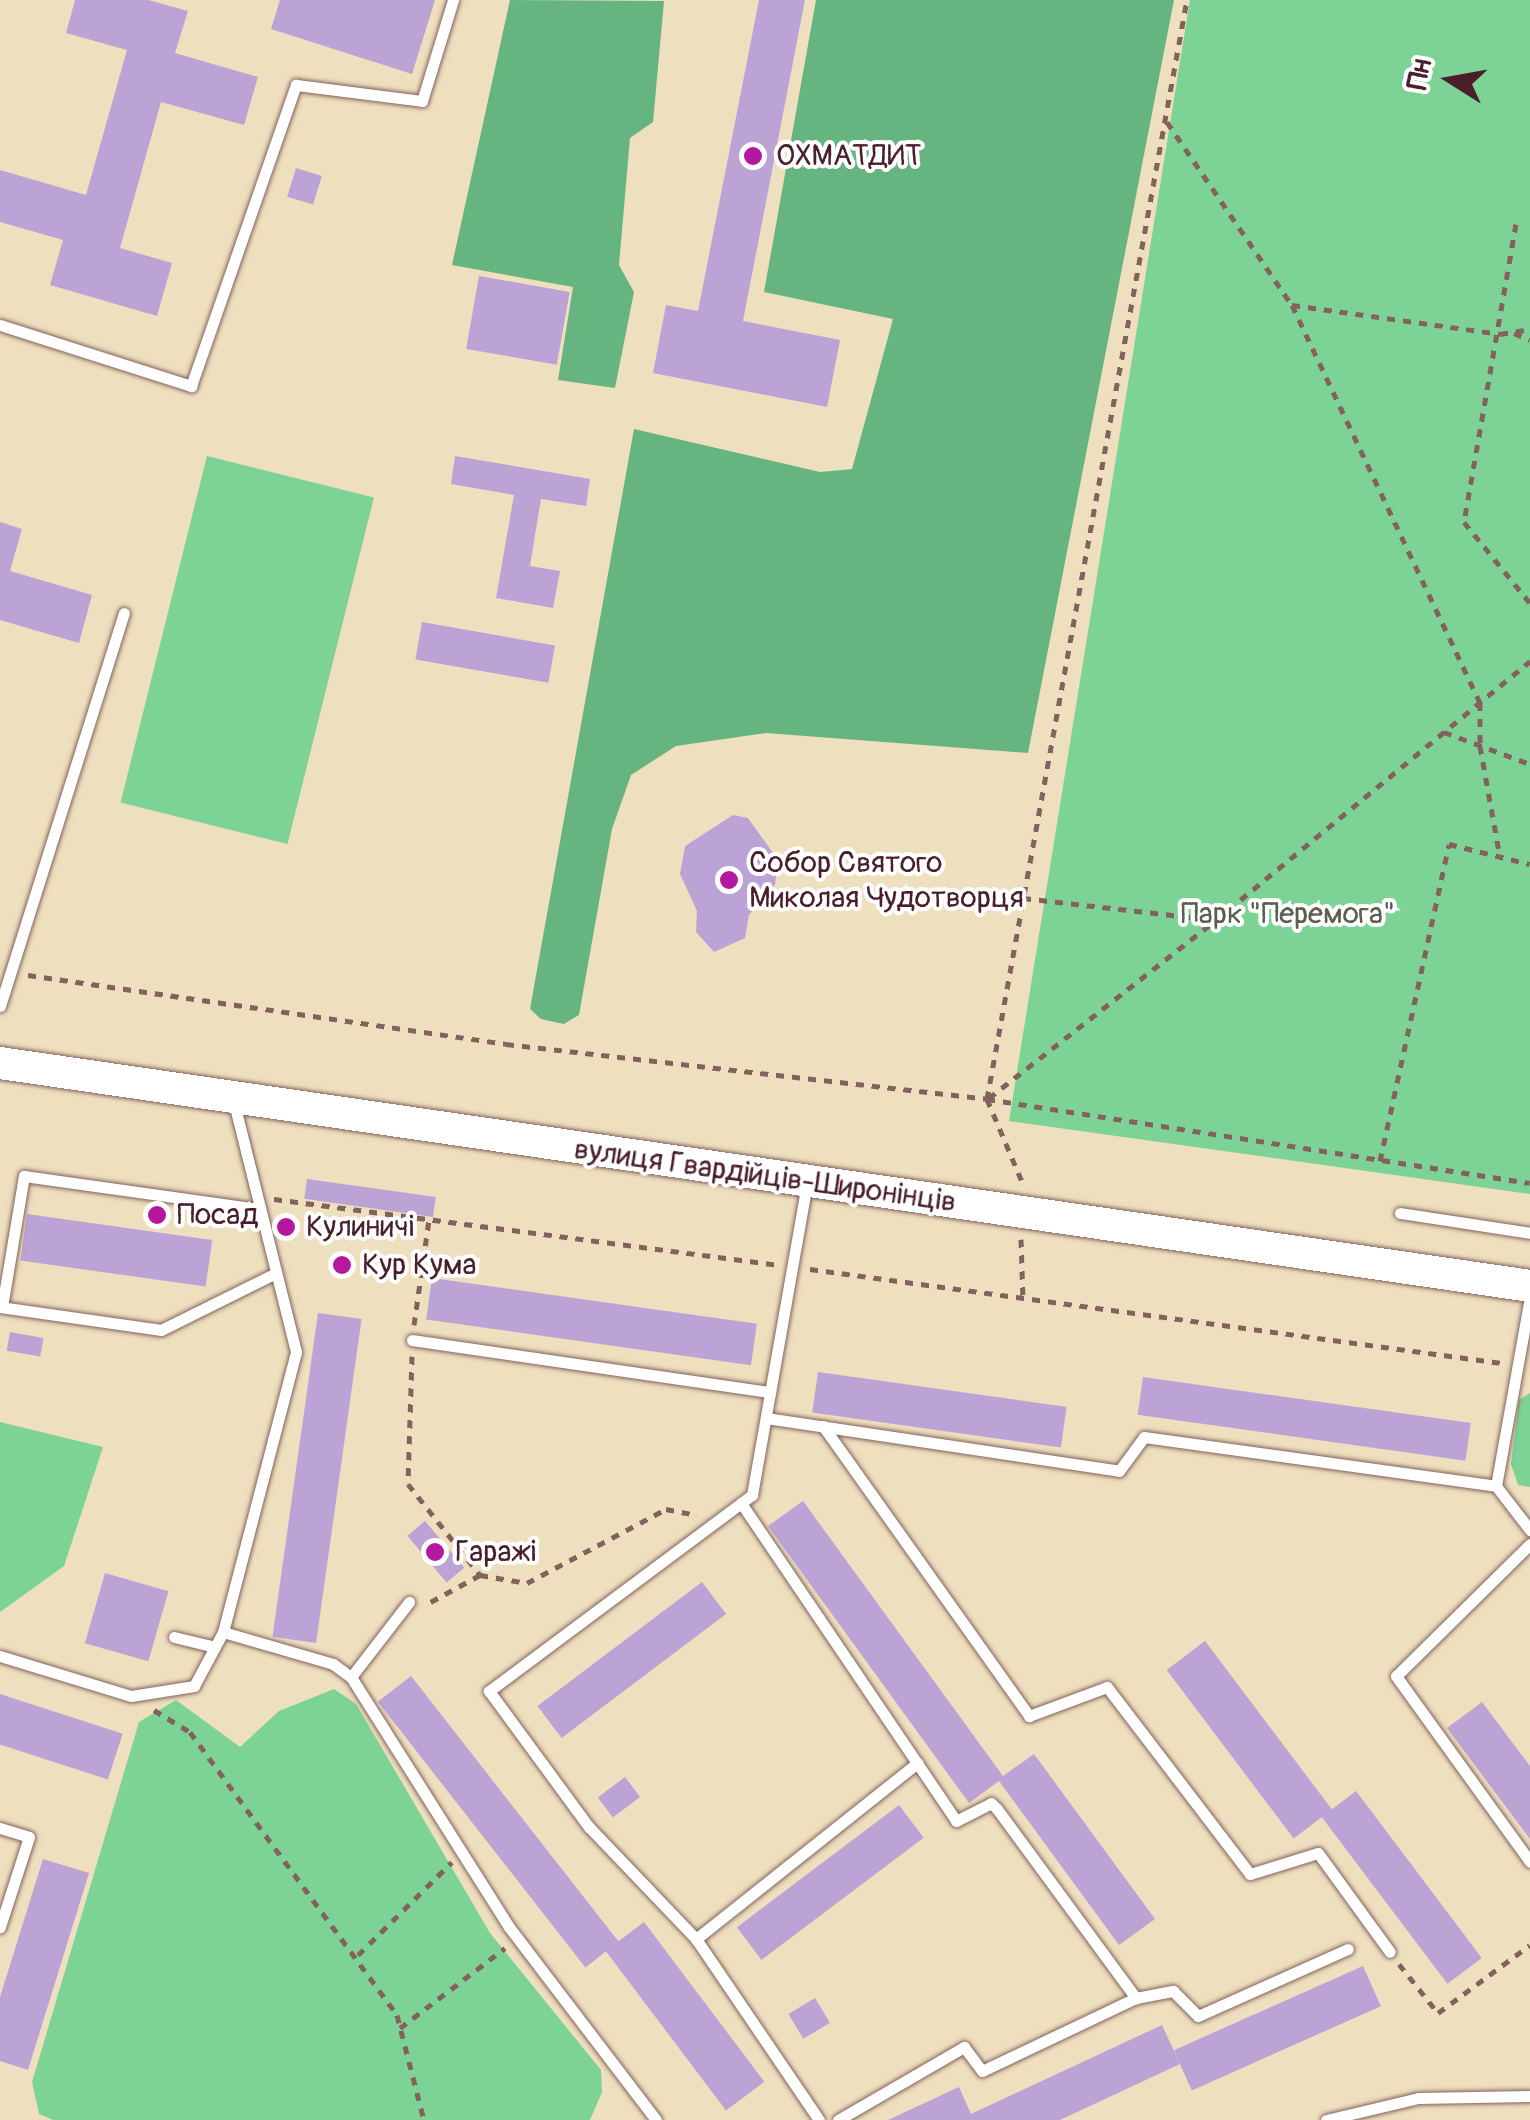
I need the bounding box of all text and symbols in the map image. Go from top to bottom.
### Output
north arrow [1400,30,1500,130]
text: Пн [1400,56,1440,93]
place label: ОХМАТДИТ [776,138,922,174]
marker: ОХМАТДИТ [740,143,766,169]
place label: Собор Святого Миколая Чудотворця [749,845,1024,916]
marker: Собор Святого Миколая Чудотворця [718,869,740,891]
park label: Парк "Перемога" [1181,896,1395,932]
street label: вулиця Гвардійців-Широнінців [572,1131,958,1221]
place label: Посад [177,1197,258,1233]
marker: Посад [146,1204,168,1226]
place label: Кулиничі [306,1209,414,1245]
marker: Кулиничі [275,1216,297,1238]
place label: Кур Кума [362,1247,477,1283]
marker: Кур Кума [331,1254,353,1276]
place label: Гаражі [455,1534,536,1570]
marker: Гаражі [424,1541,446,1563]

